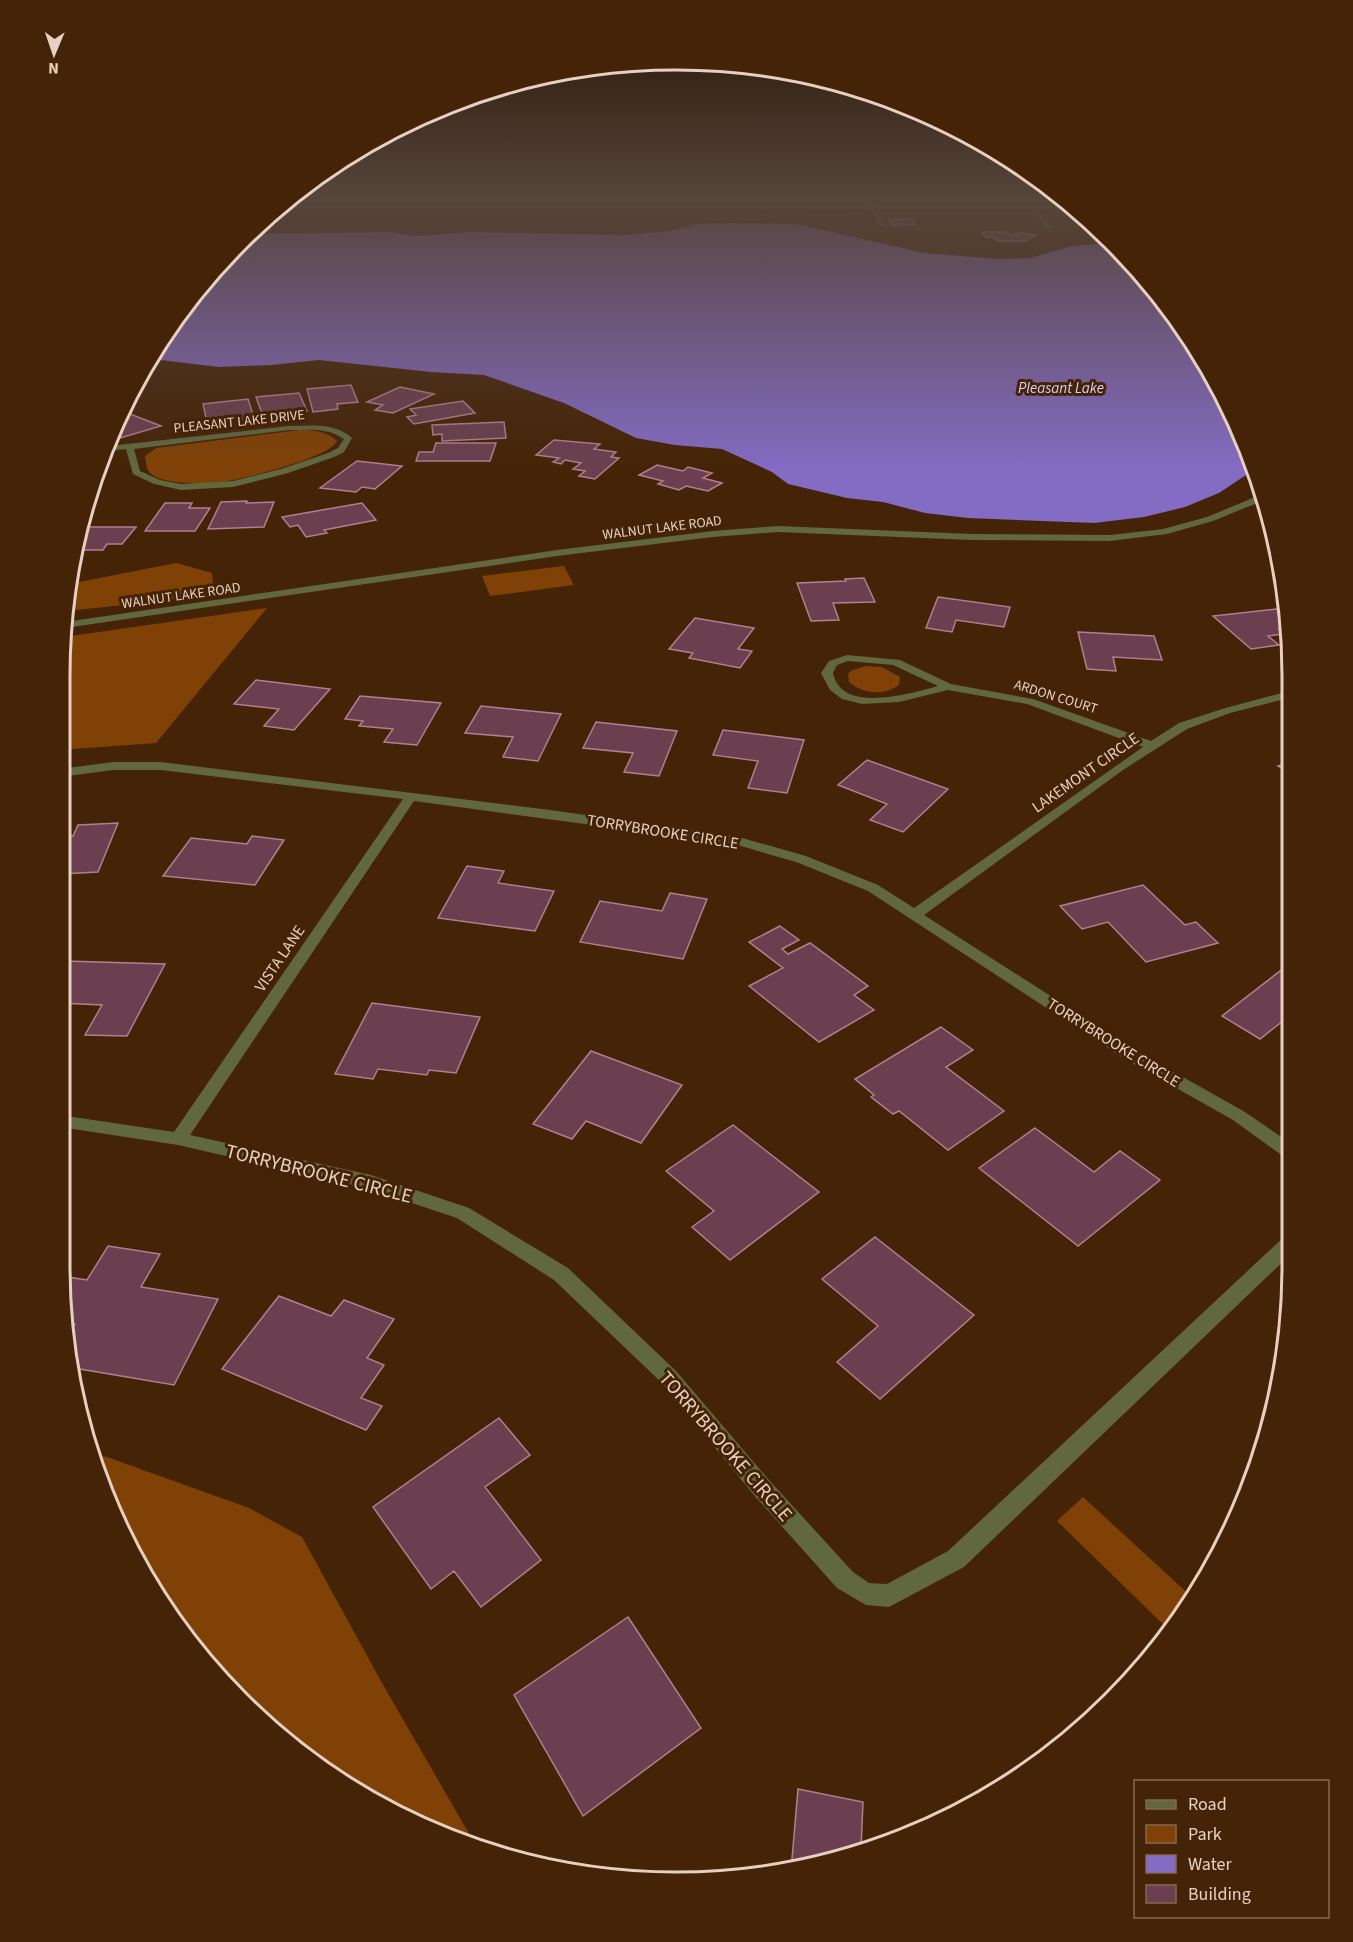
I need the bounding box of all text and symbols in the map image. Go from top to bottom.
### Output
north arrow [24,24,84,84]
text: N [48,57,59,79]
water label: Pleasant Lake [1018,378,1104,399]
street label: PLEASANT LAKE DRIVE [173,405,306,439]
street label: WALNUT LAKE ROAD [601,511,723,545]
street label: WALNUT LAKE ROAD [120,578,242,614]
street label: ARDON COURT [1011,675,1100,719]
street label: LAKEMONT CIRCLE [1027,728,1144,818]
street label: TORRYBROOKE CIRCLE [586,809,740,855]
street label: VISTA LANE [250,921,310,996]
street label: TORRYBROOKE CIRCLE [1043,993,1184,1093]
street label: TORRYBROOKE CIRCLE [223,1137,415,1211]
street label: TORRYBROOKE CIRCLE [652,1365,799,1528]
legend [1134,1780,1329,1918]
text: Road [1188,1792,1227,1817]
text: Park [1188,1822,1222,1847]
text: Water [1188,1852,1232,1877]
text: Building [1188,1882,1251,1907]

